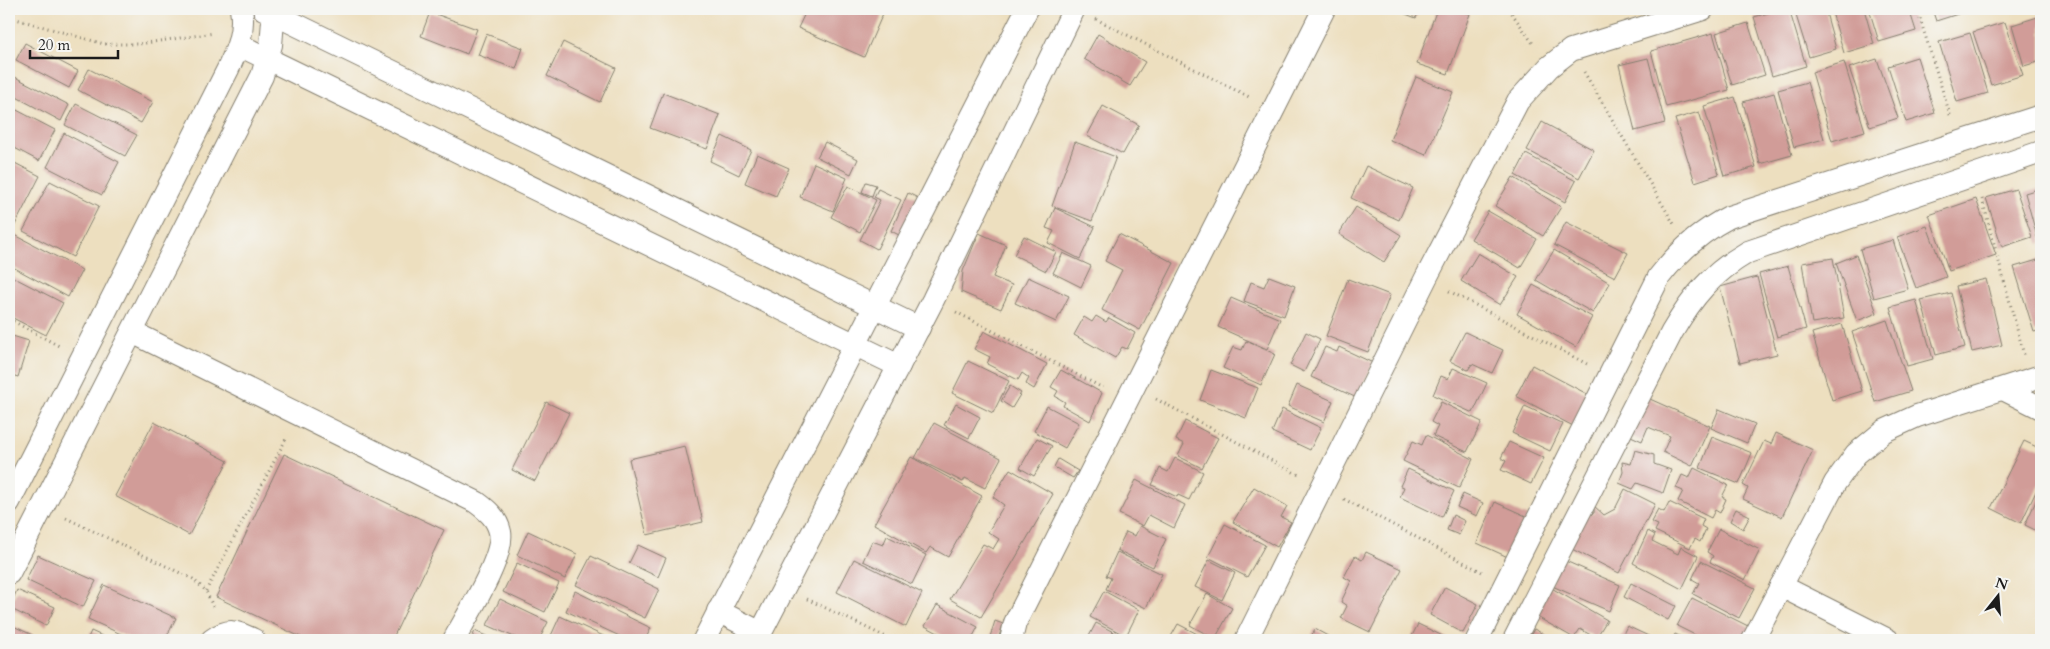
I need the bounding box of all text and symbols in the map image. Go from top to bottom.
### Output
scale bar [30,28,118,60]
text: 20 m [38,35,70,55]
north arrow [1972,572,2022,622]
text: N [1993,573,2010,595]

